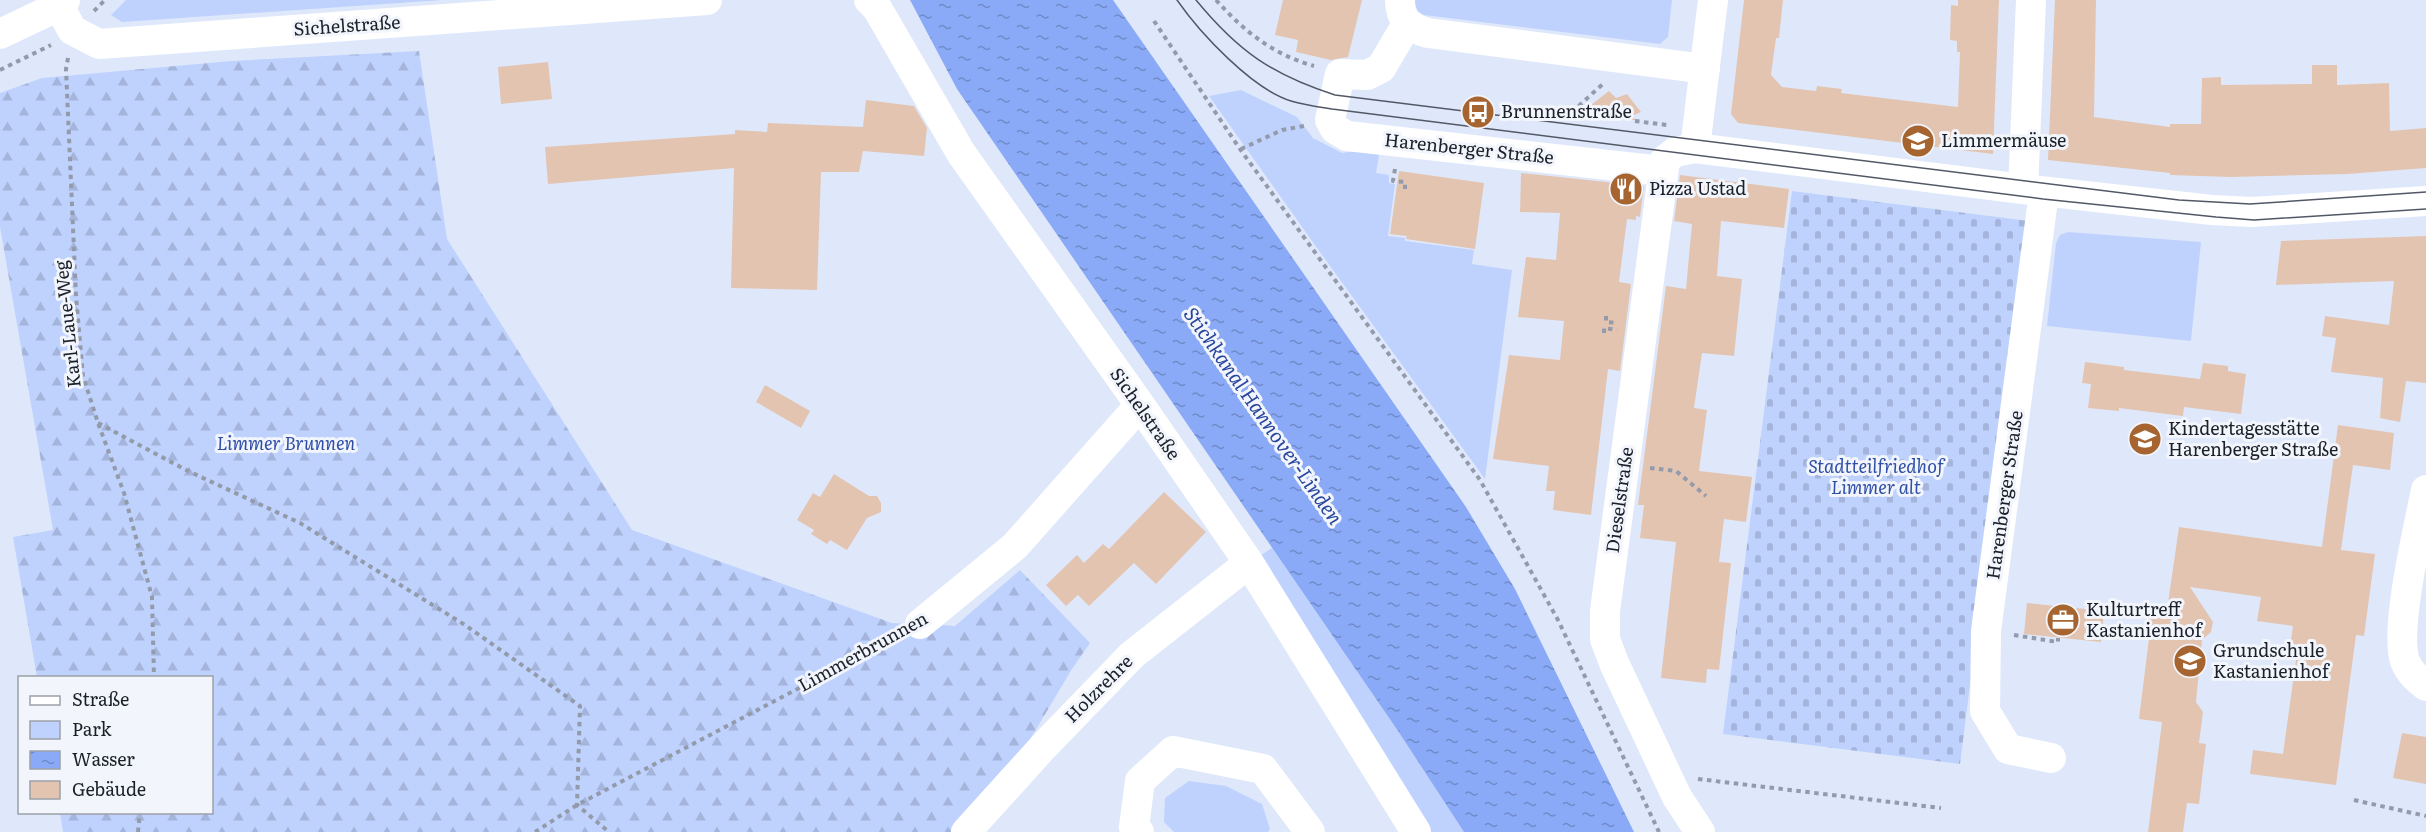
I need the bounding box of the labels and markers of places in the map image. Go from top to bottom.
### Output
bus stop icon: Brunnenstraße [1460,94,1496,130]
place label: Brunnenstraße [1501,97,1632,124]
school or university icon: Limmermäuse [1900,123,1936,159]
place label: Limmermäuse [1941,126,2066,153]
restaurant icon: Pizza Ustad [1608,171,1644,207]
place label: Pizza Ustad [1649,174,1746,201]
place label: Kindertagesstätte Harenberger Straße [2168,414,2338,462]
school or university icon: Kindertagesstätte Harenberger Straße [2127,421,2163,457]
place label: Kulturtreff Kastanienhof [2086,595,2204,643]
office icon: Kulturtreff Kastanienhof [2045,602,2081,638]
place label: Grundschule Kastanienhof [2213,636,2331,684]
school or university icon: Grundschule Kastanienhof [2172,643,2208,679]

